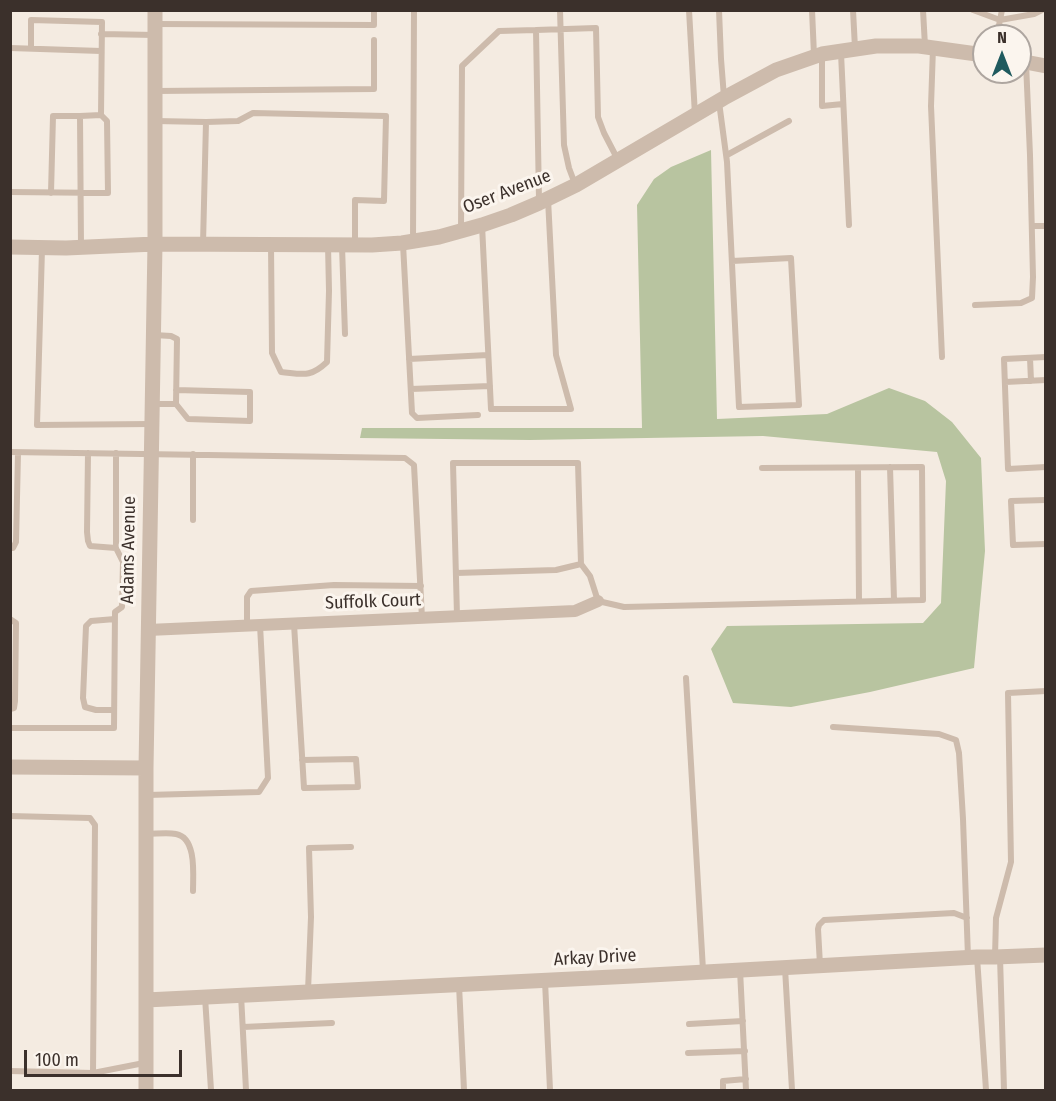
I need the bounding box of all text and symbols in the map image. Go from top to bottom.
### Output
north arrow [972,24,1032,84]
text: N [997,28,1007,47]
street label: Oser Avenue [460,165,554,219]
street label: Adams Avenue [117,496,141,604]
street label: Suffolk Court [325,590,421,614]
street label: Arkay Drive [553,945,637,971]
scale bar [27,1038,184,1076]
text: 100 m [35,1049,79,1071]

